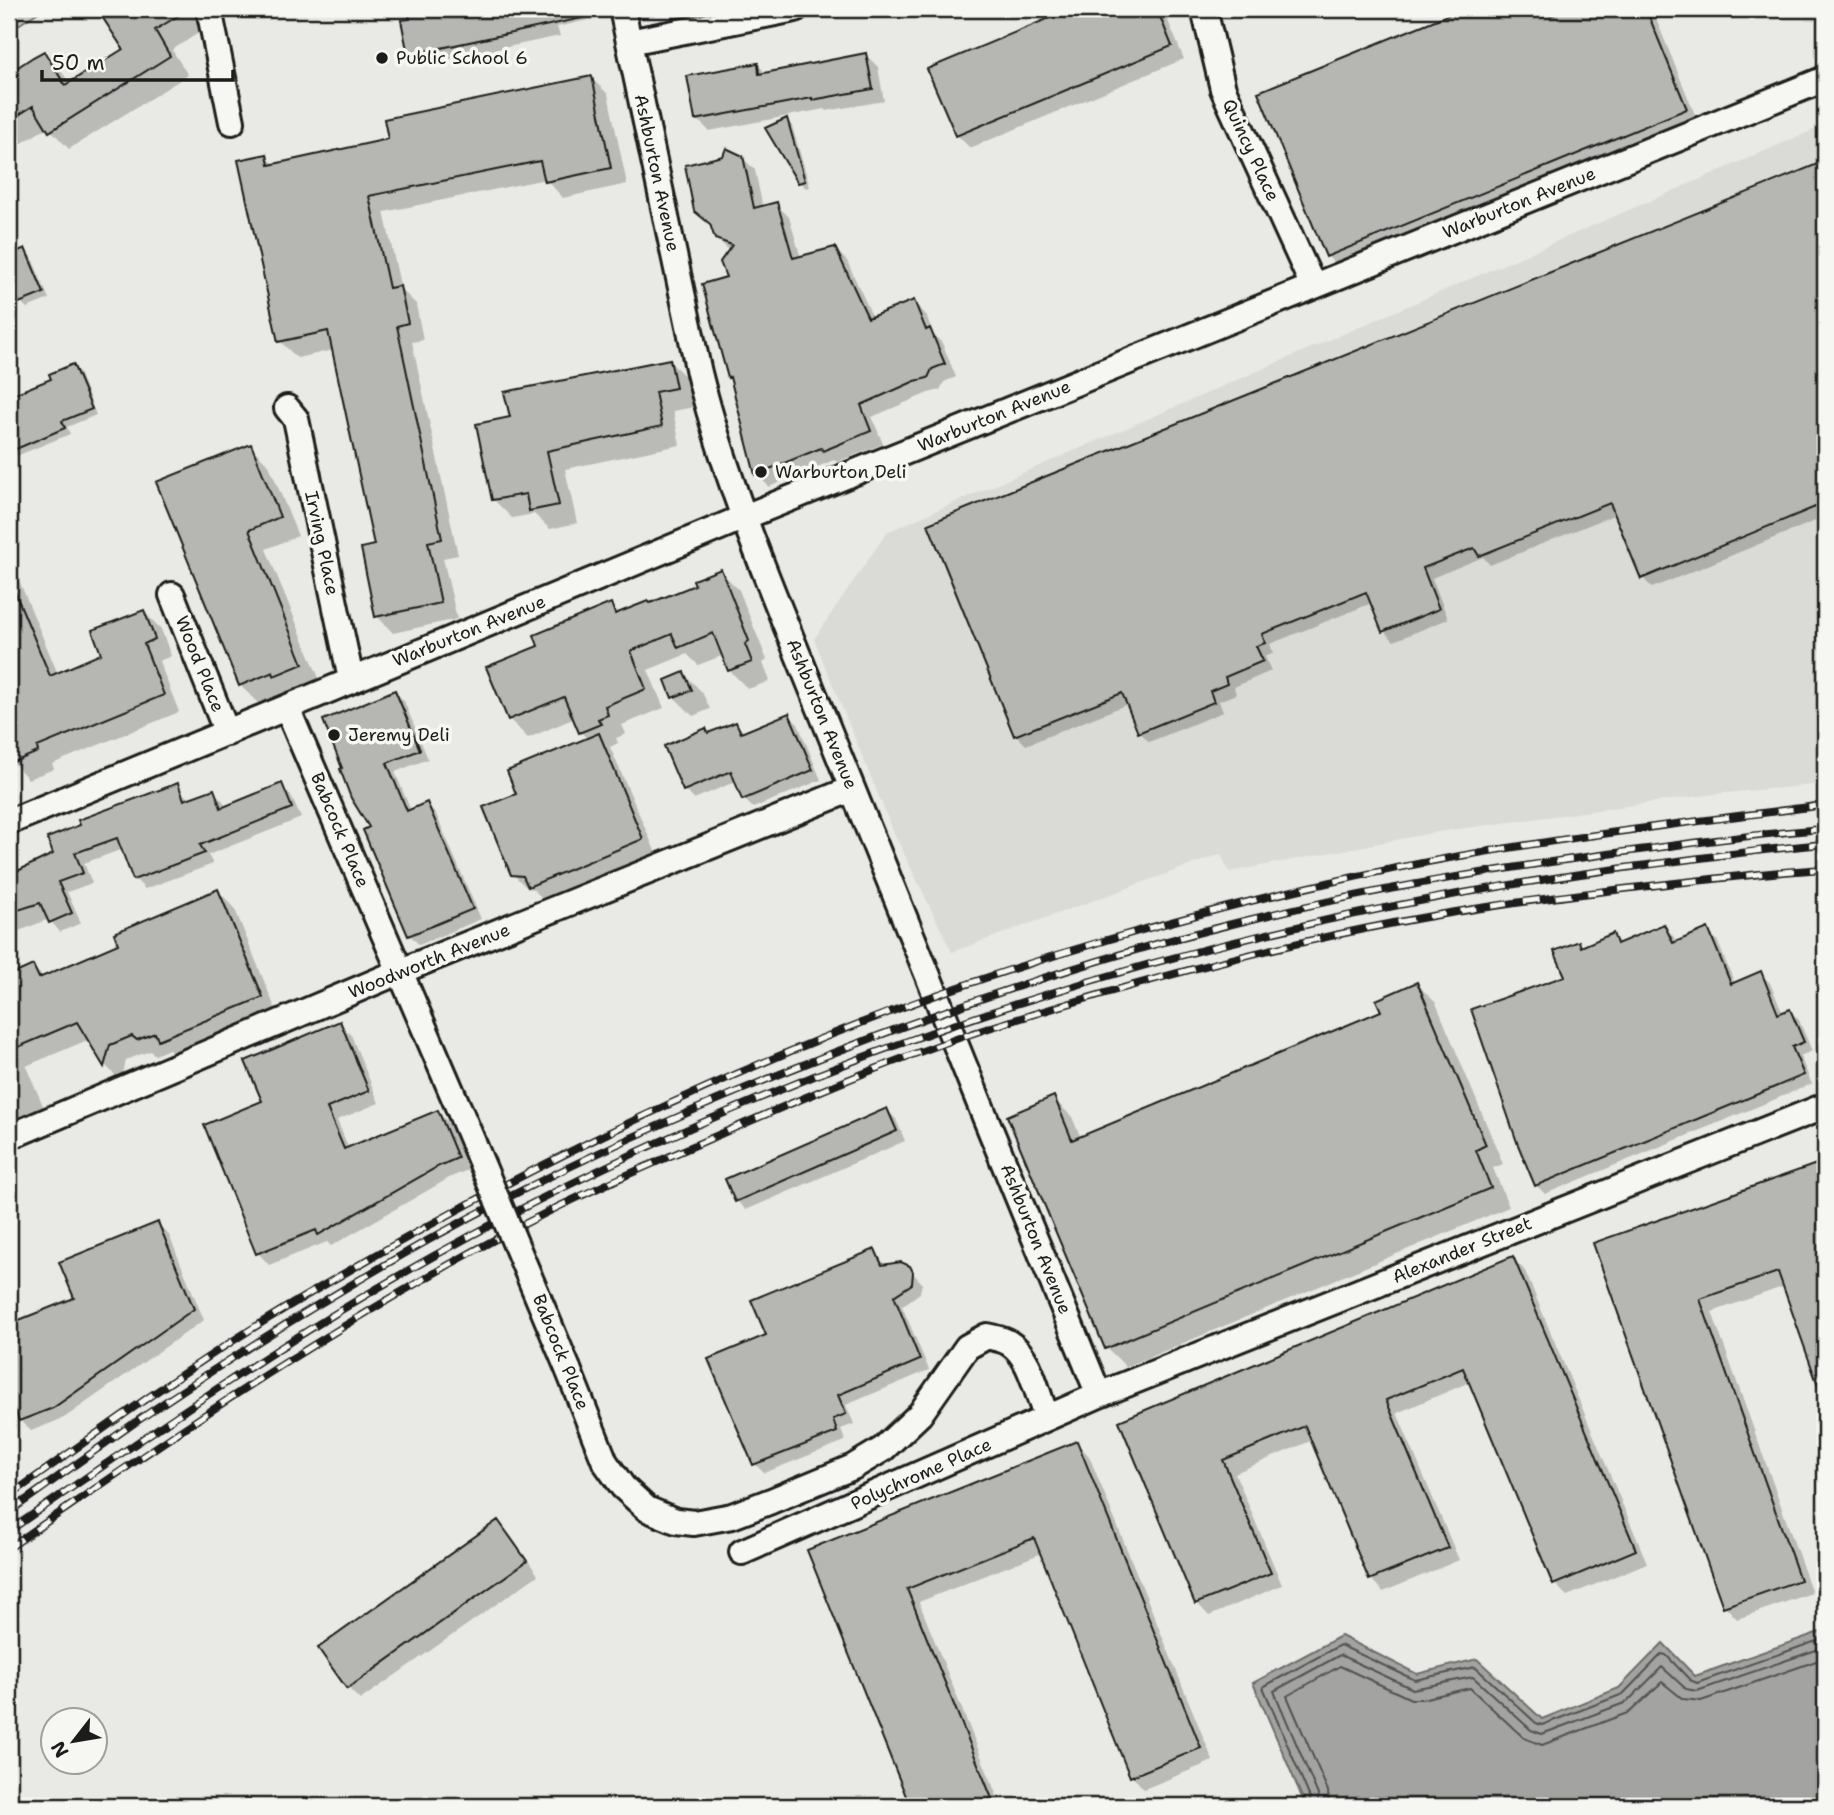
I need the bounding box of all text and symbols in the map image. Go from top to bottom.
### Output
scale bar [42,38,233,82]
place label: Public School 6 [396,46,528,70]
text: 50 m [52,49,105,77]
marker: Public School 6 [374,50,390,66]
street label: Ashburton Avenue [629,92,685,254]
street label: Quincy Place [1217,95,1285,205]
street label: Warburton Avenue [1439,161,1599,245]
street label: Warburton Avenue [914,374,1074,458]
place label: Warburton Deli [775,460,907,484]
marker: Warburton Deli [753,464,769,480]
street label: Irving Place [299,489,345,597]
street label: Warburton Avenue [389,589,549,673]
street label: Wood Place [170,612,230,716]
street label: Ashburton Avenue [781,635,863,793]
place label: Jeremy Deli [348,723,450,747]
marker: Jeremy Deli [326,727,342,743]
street label: Babcock Place [305,769,375,891]
street label: Woodworth Avenue [345,918,513,1004]
street label: Ashburton Avenue [995,1160,1077,1318]
street label: Alexander Street [1389,1211,1535,1289]
street label: Babcock Place [527,1291,595,1413]
street label: Polychrome Place [847,1432,995,1516]
north arrow [38,1706,108,1776]
text: N [45,1737,74,1762]

